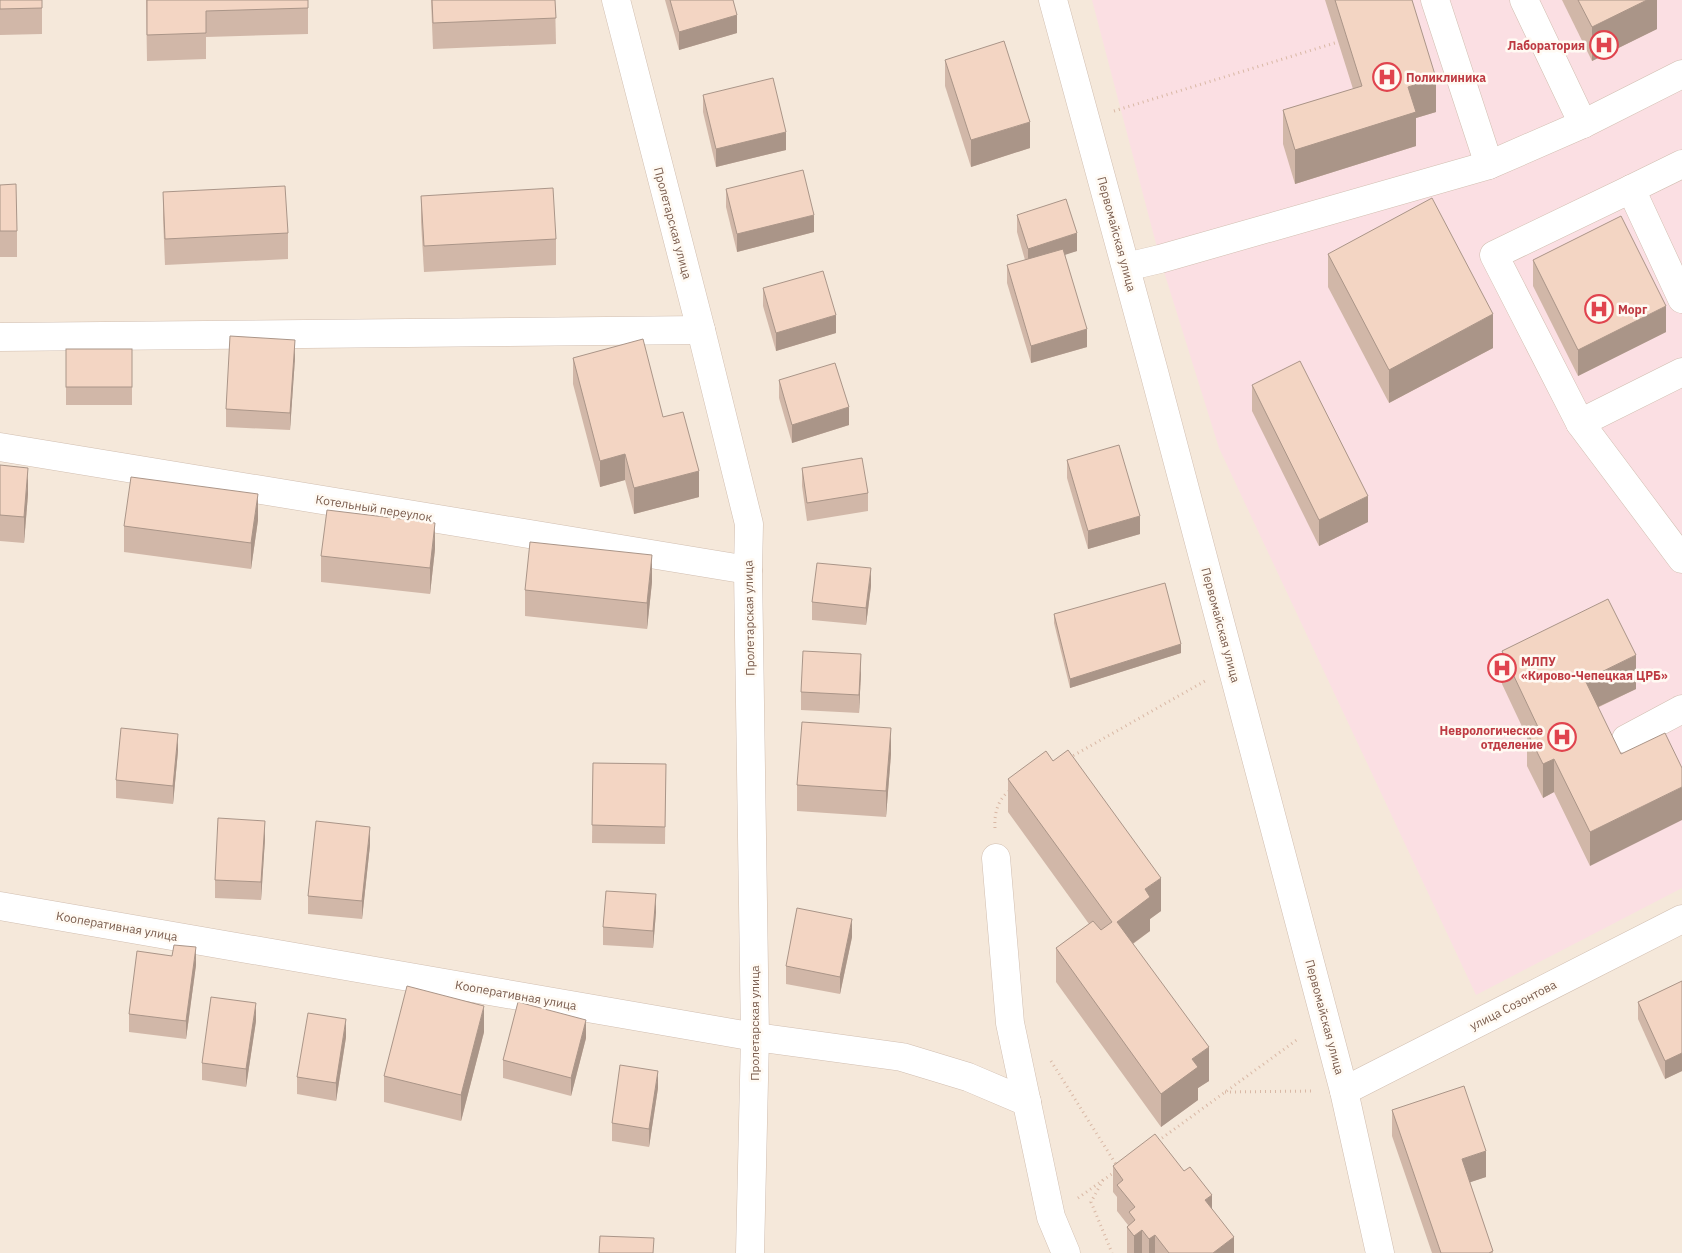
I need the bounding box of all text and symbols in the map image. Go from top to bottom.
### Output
hospital icon: Лаборатория [1589,30,1619,60]
place label: Лаборатория [1508,38,1585,53]
hospital icon: Поликлиника [1372,62,1402,92]
place label: Поликлиника [1406,70,1486,85]
street label: Пролетарская улица [651,165,695,281]
street label: Первомайская улица [1094,175,1140,294]
hospital icon: Морг [1584,294,1614,324]
place label: Морг [1618,302,1648,317]
street label: Котельный переулок [315,491,434,525]
street label: Пролетарская улица [740,560,758,676]
street label: Первомайская улица [1198,566,1244,685]
hospital icon: МЛПУ «Кирово-Чепецкая ЦРБ» [1487,653,1517,683]
place label: МЛПУ «Кирово-Чепецкая ЦРБ» [1521,654,1668,683]
hospital icon: Неврологическое отделение [1547,722,1577,752]
place label: Неврологическое отделение [1440,723,1543,752]
street label: Кооперативная улица [55,908,179,944]
street label: Первомайская улица [1302,958,1348,1077]
street label: Пролетарская улица [747,965,762,1081]
street label: улица Созонтова [1467,976,1559,1033]
street label: Кооперативная улица [454,977,578,1013]

